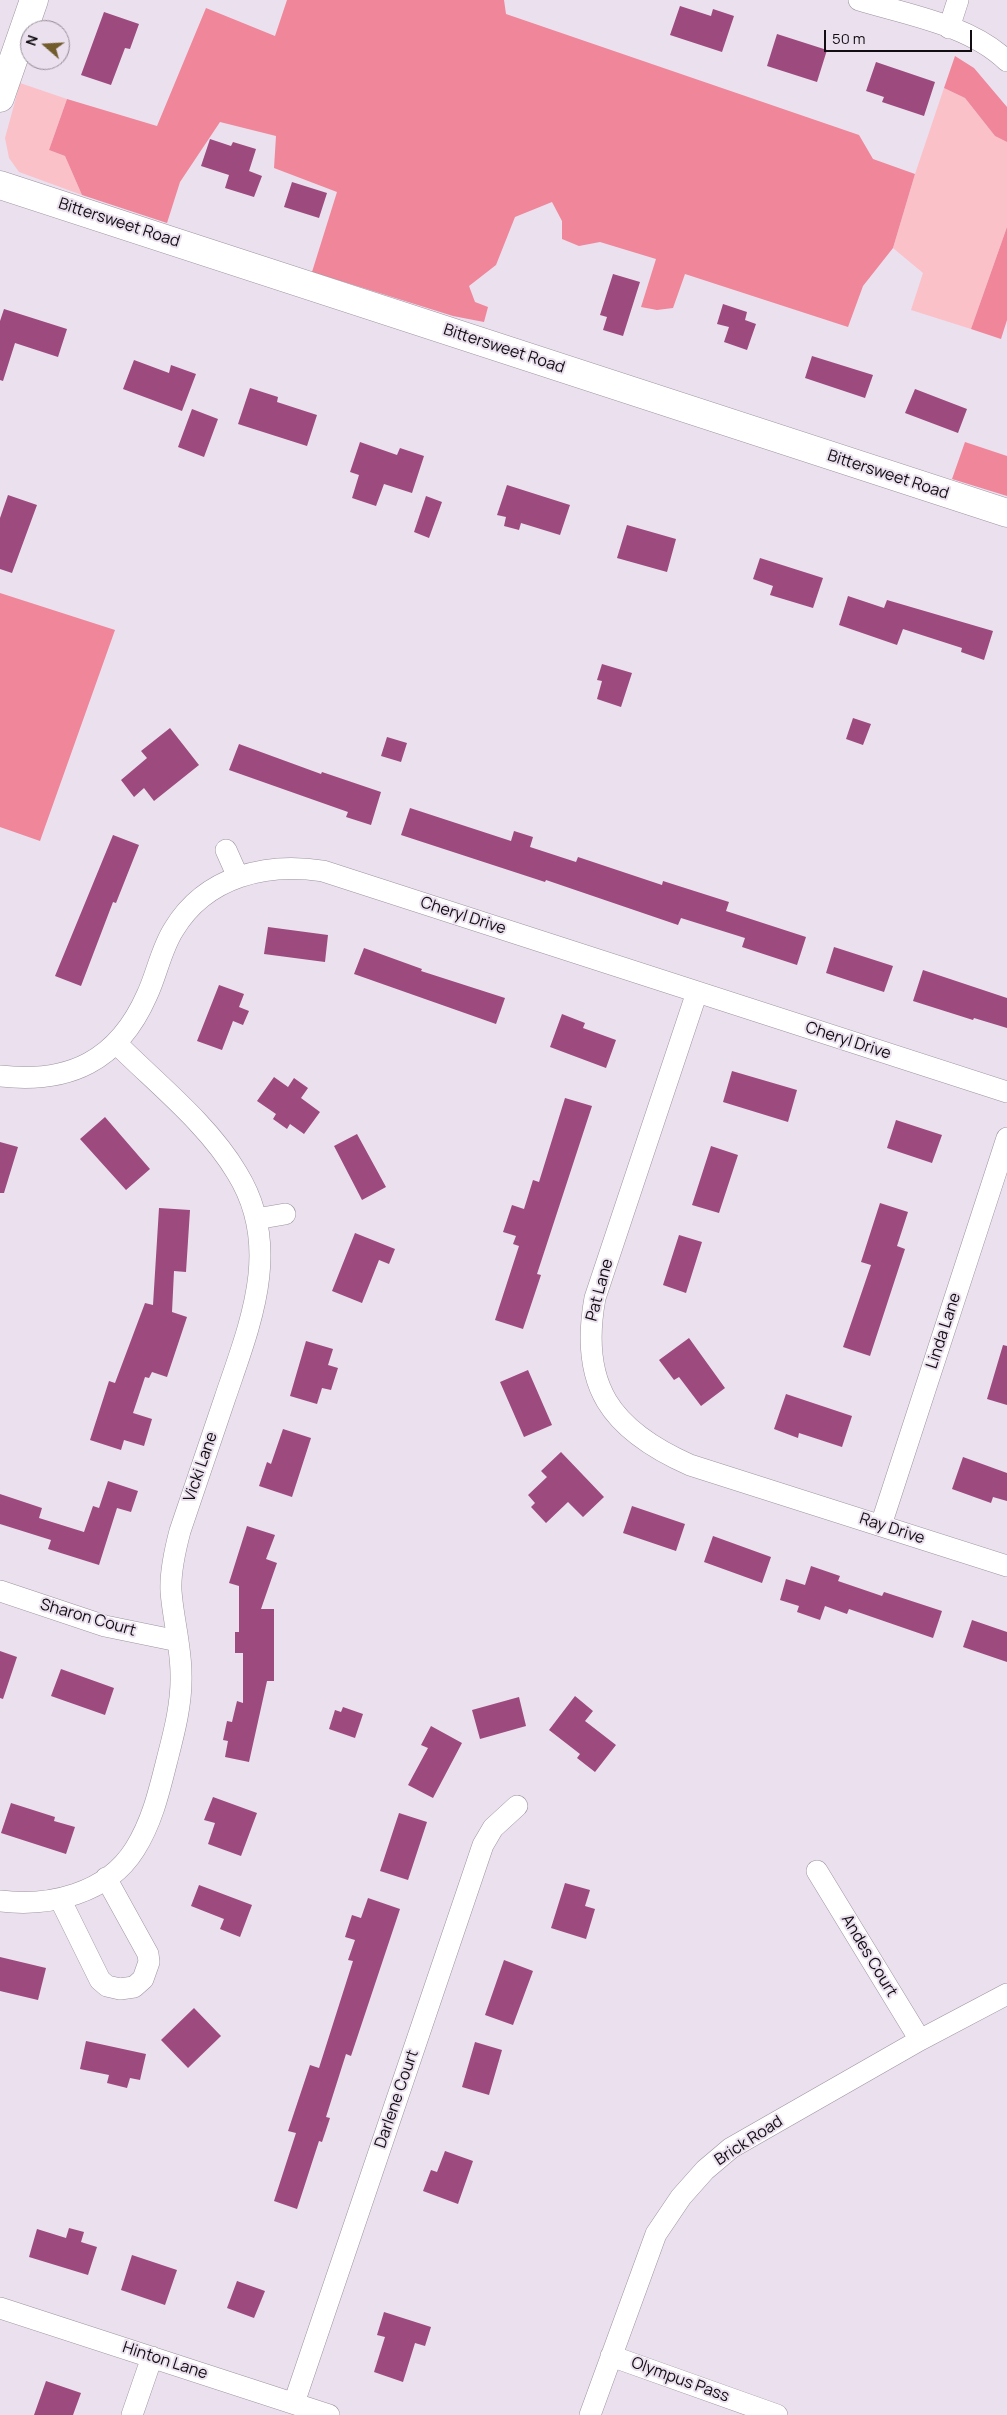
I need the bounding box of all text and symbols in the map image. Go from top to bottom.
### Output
north arrow [20,20,70,70]
scale bar [827,20,974,52]
text: 50 m [832,28,866,49]
text: N [21,32,42,48]
street label: Bittersweet Road [56,194,182,252]
street label: Bittersweet Road [441,320,567,378]
street label: Bittersweet Road [825,446,951,504]
street label: Cheryl Drive [418,893,508,939]
street label: Cheryl Drive [803,1018,893,1064]
street label: Pat Lane [582,1257,618,1323]
street label: Linda Lane [923,1291,965,1371]
street label: Vicki Lane [180,1430,222,1504]
street label: Ray Drive [857,1509,927,1549]
street label: Sharon Court [38,1595,138,1641]
street label: Andes Court [837,1911,901,2001]
street label: Darlene Court [371,2047,423,2151]
street label: Brick Road [711,2112,787,2170]
street label: Hinton Lane [120,2338,210,2384]
street label: Olympus Pass [628,2353,732,2407]

